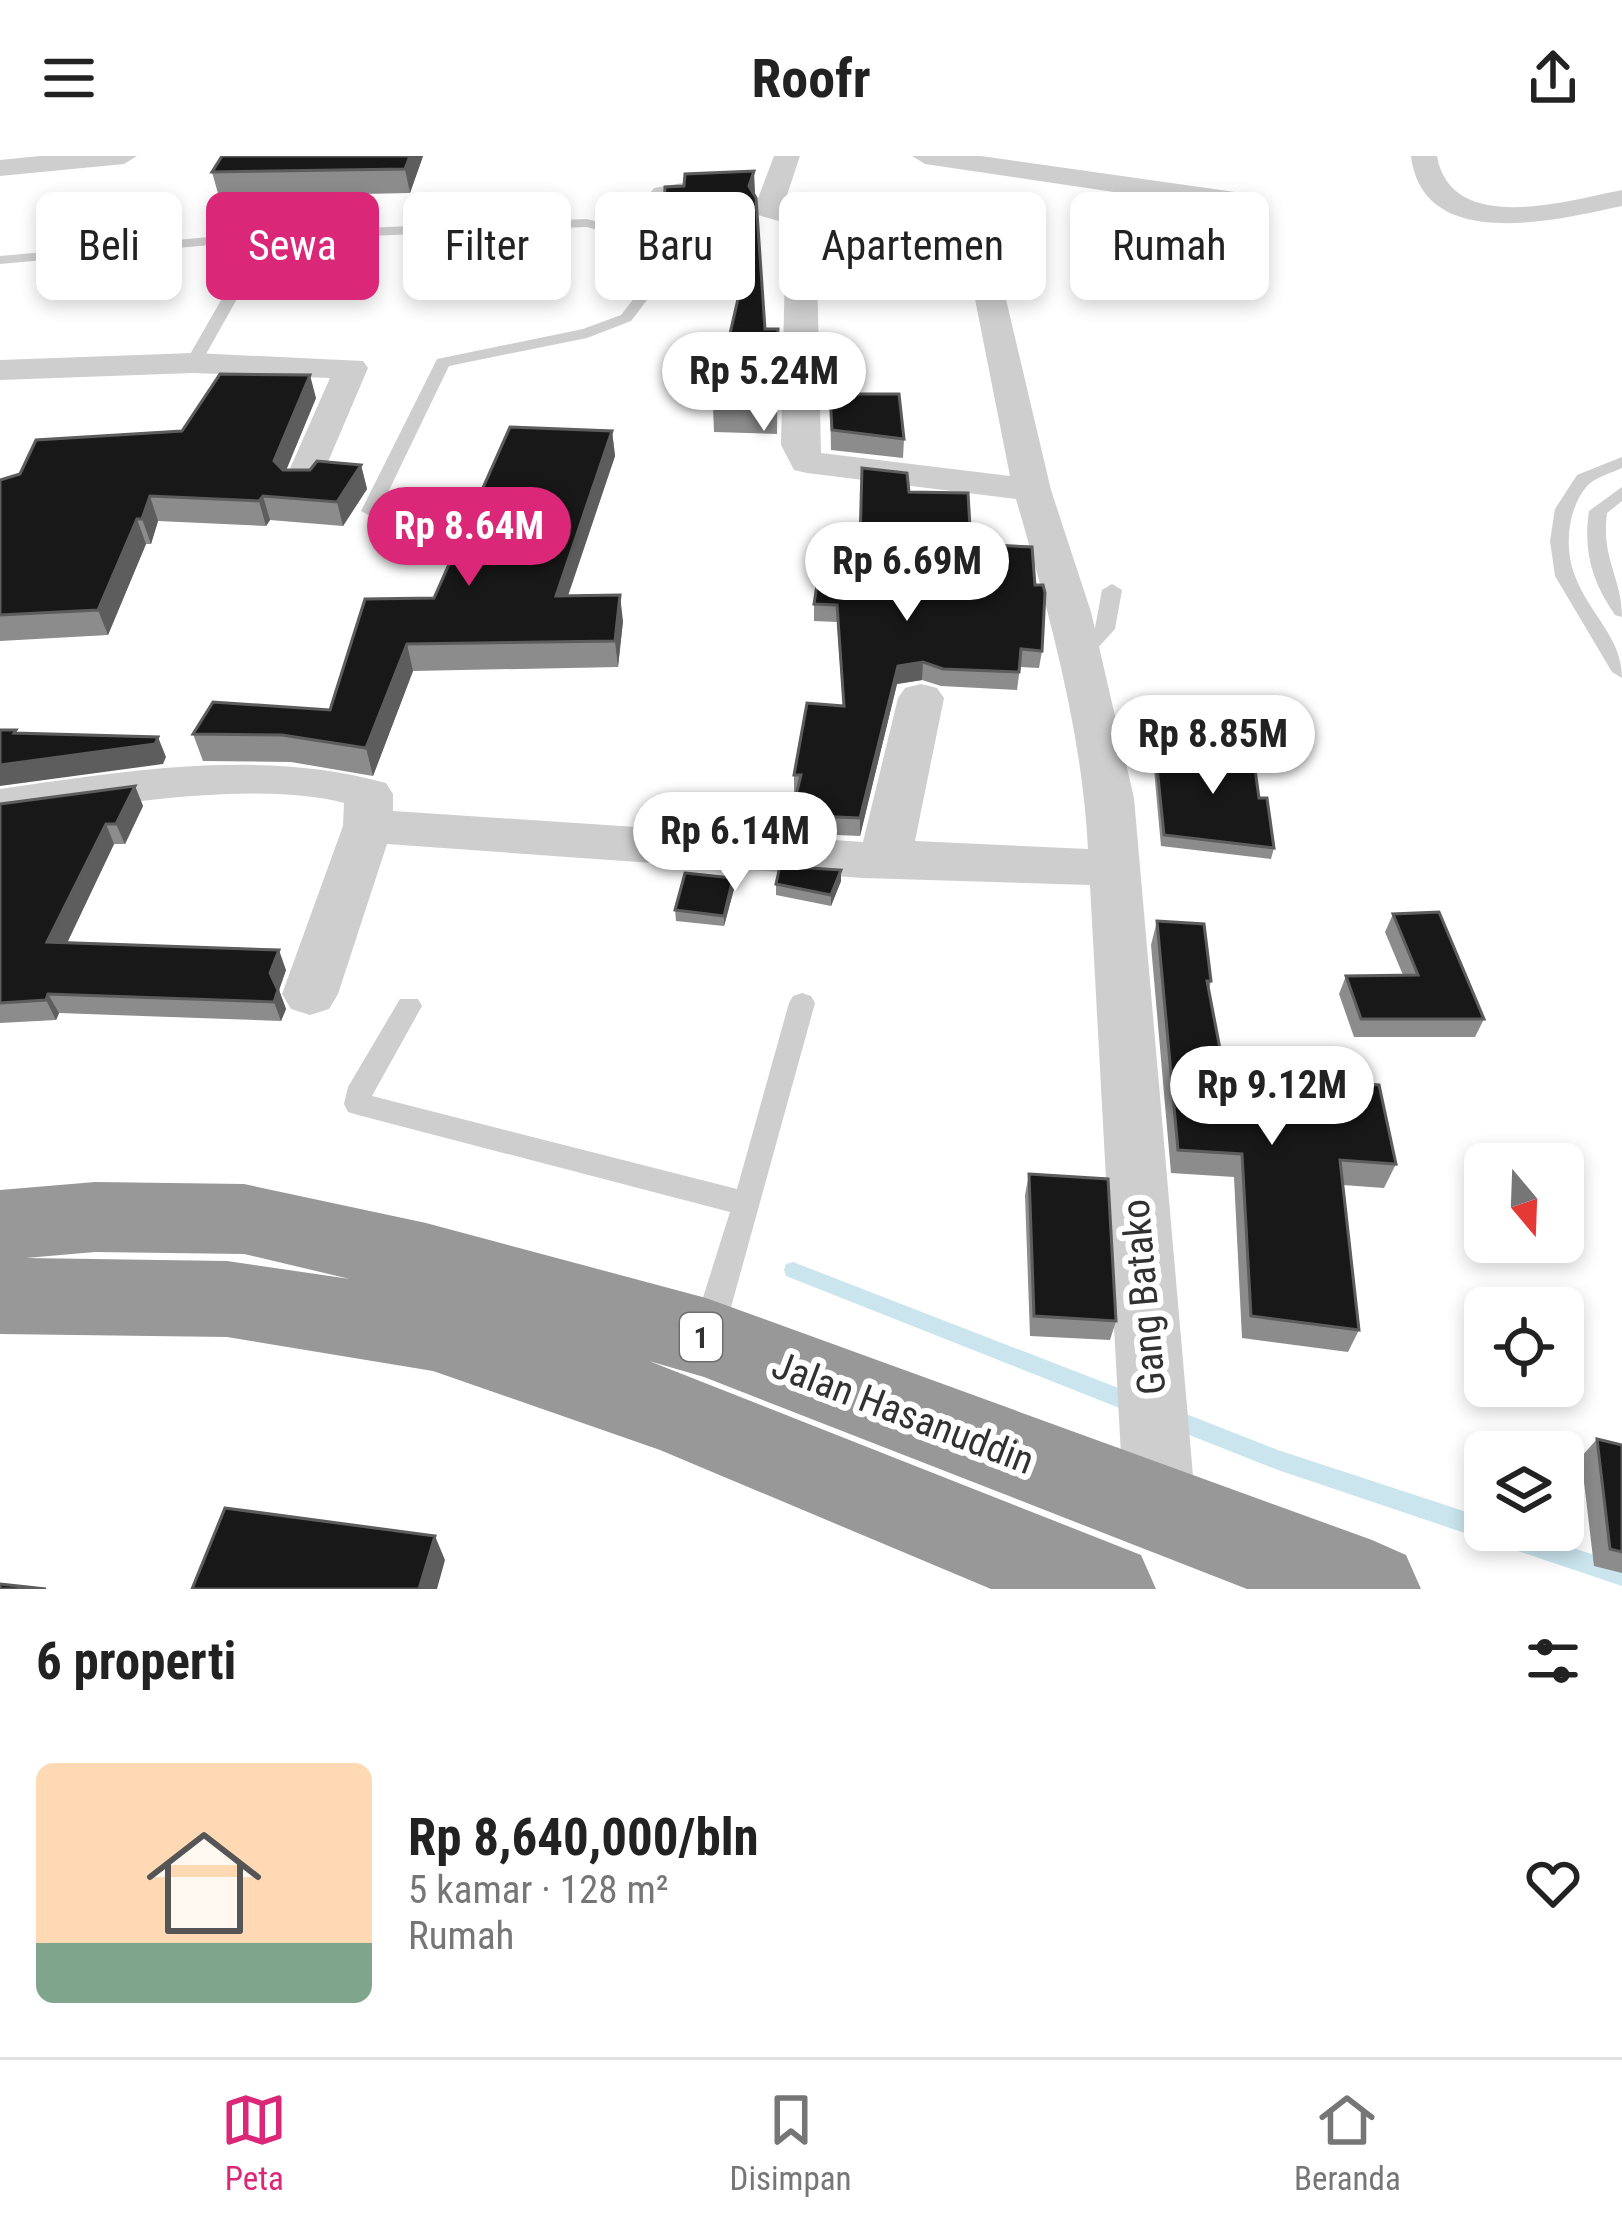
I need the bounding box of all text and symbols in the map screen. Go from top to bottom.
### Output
icon: menu [36,45,102,111]
icon: share [1520,45,1586,111]
text: Roofr [751,47,871,110]
chip: Beli [36,192,182,300]
chip: Sewa [206,192,379,300]
chip: Filter [403,192,571,300]
chip: Baru [595,192,755,300]
chip: Apartemen [779,192,1046,300]
chip: Rumah [1070,192,1269,300]
pin: Rp 5.24M [640,332,888,434]
text: Rp 5.24M [689,348,839,394]
pin: Rp 8.64M [345,487,593,589]
text: Rp 8.64M [394,503,544,549]
pin: Rp 6.69M [783,522,1031,624]
text: Rp 6.69M [832,538,982,584]
pin: Rp 8.85M [1089,695,1337,797]
text: Rp 8.85M [1138,711,1288,757]
pin: Rp 6.14M [611,792,859,894]
text: Rp 6.14M [660,808,810,854]
pin: Rp 9.12M [1148,1046,1396,1148]
text: Rp 9.12M [1197,1062,1347,1108]
north arrow [1464,1143,1584,1263]
map controls [1464,1143,1584,1551]
street label: Gang Batako [1113,1197,1175,1397]
button: locate [1464,1287,1584,1407]
road number: 1 [680,1313,722,1361]
street label: Jalan Hasanuddin [766,1342,1040,1484]
button: layers [1464,1431,1584,1551]
icon: filters [1520,1628,1586,1694]
text: 6 properti [36,1632,236,1691]
text: Rp 8,640,000/bln [408,1808,759,1867]
icon: home [132,1811,276,1955]
icon: heart [1520,1850,1586,1916]
text: 5 kamar · 128 m² [408,1867,669,1913]
text: Rumah [408,1913,514,1959]
tab: Peta [221,2087,287,2198]
tab: Disimpan [730,2087,852,2198]
tab: Beranda [1294,2087,1401,2198]

